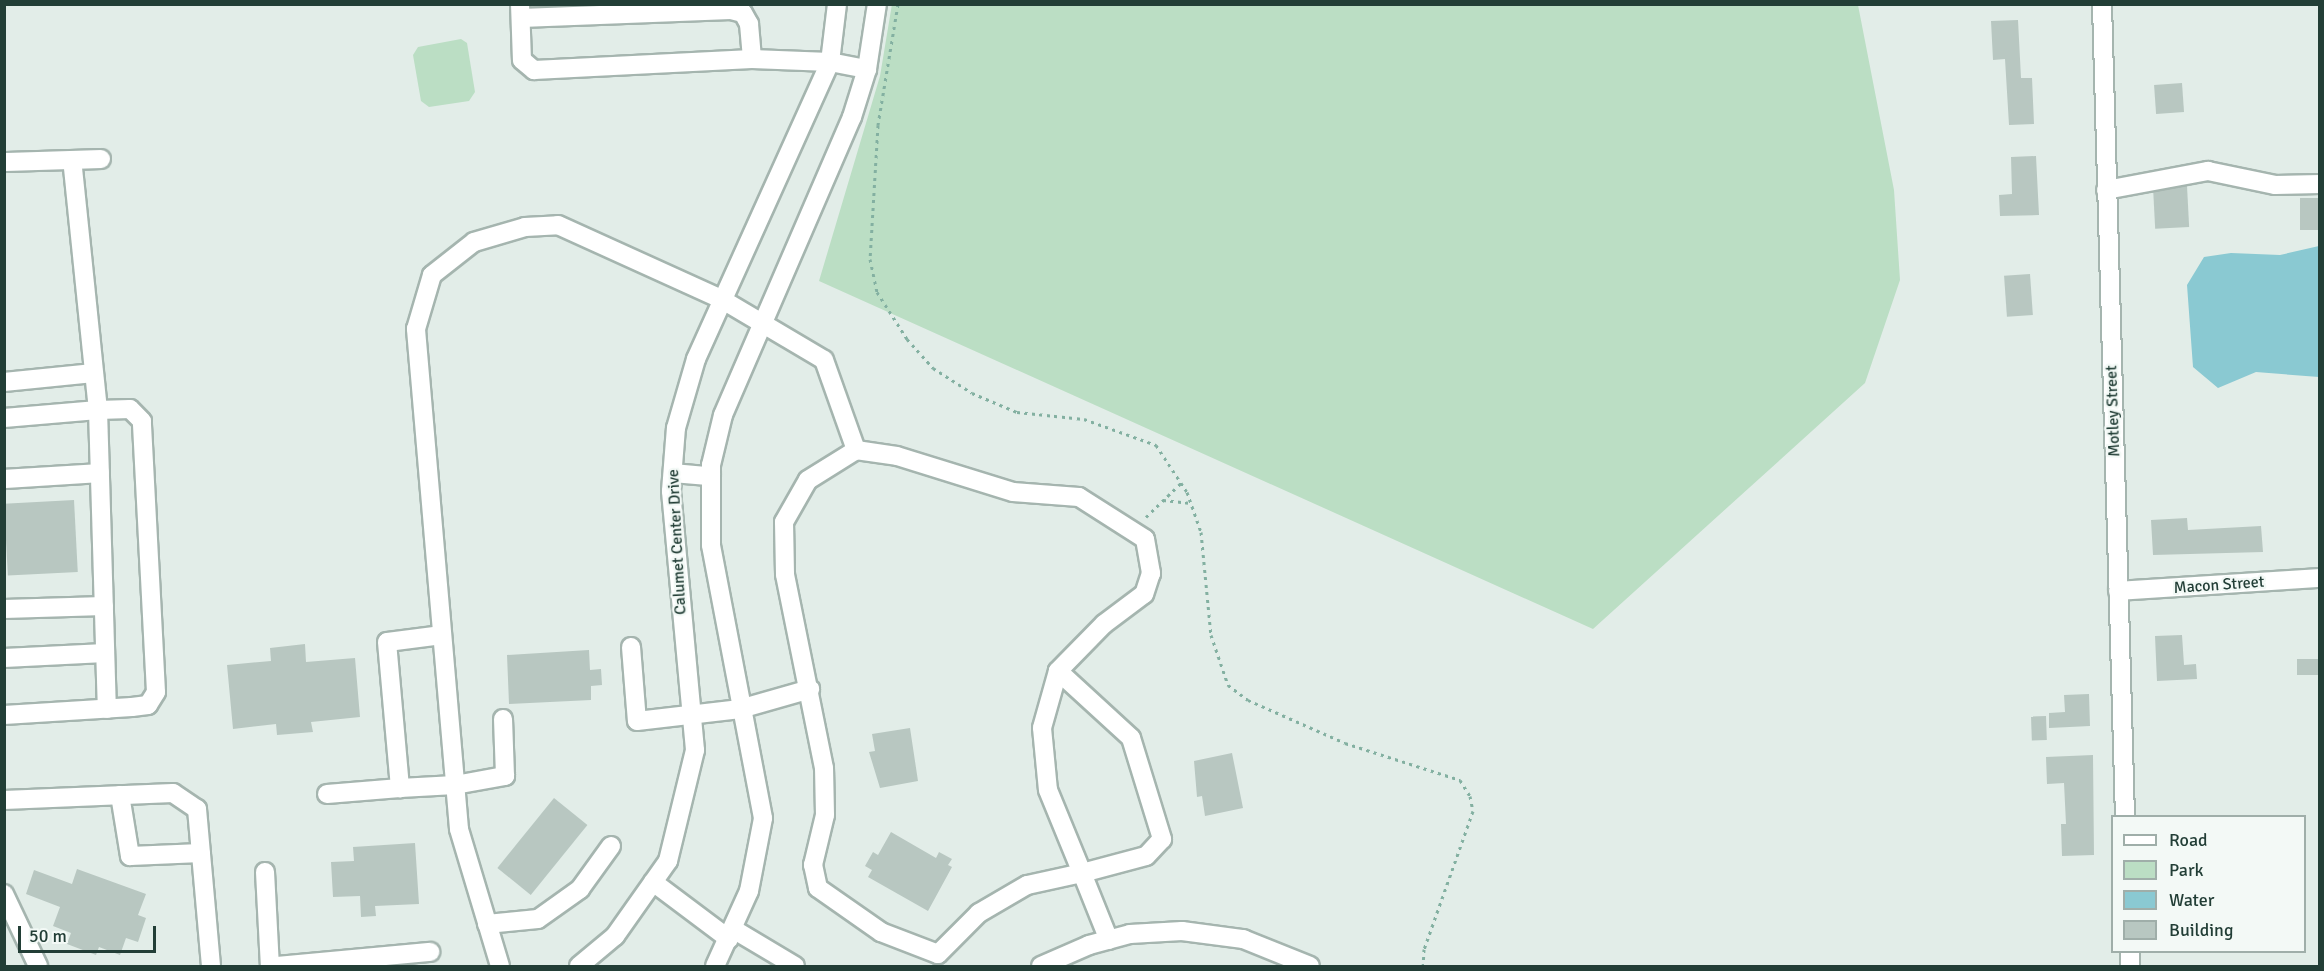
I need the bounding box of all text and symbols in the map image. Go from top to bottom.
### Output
street label: Motley Street [2102,365,2124,457]
street label: Calumet Center Drive [664,469,690,615]
street label: Macon Street [2173,572,2265,598]
legend [2111,815,2306,953]
text: Road [2169,829,2208,851]
text: Park [2169,859,2204,881]
text: Water [2169,889,2214,911]
scale bar [21,914,159,952]
text: Building [2169,919,2233,941]
text: 50 m [29,925,67,947]

